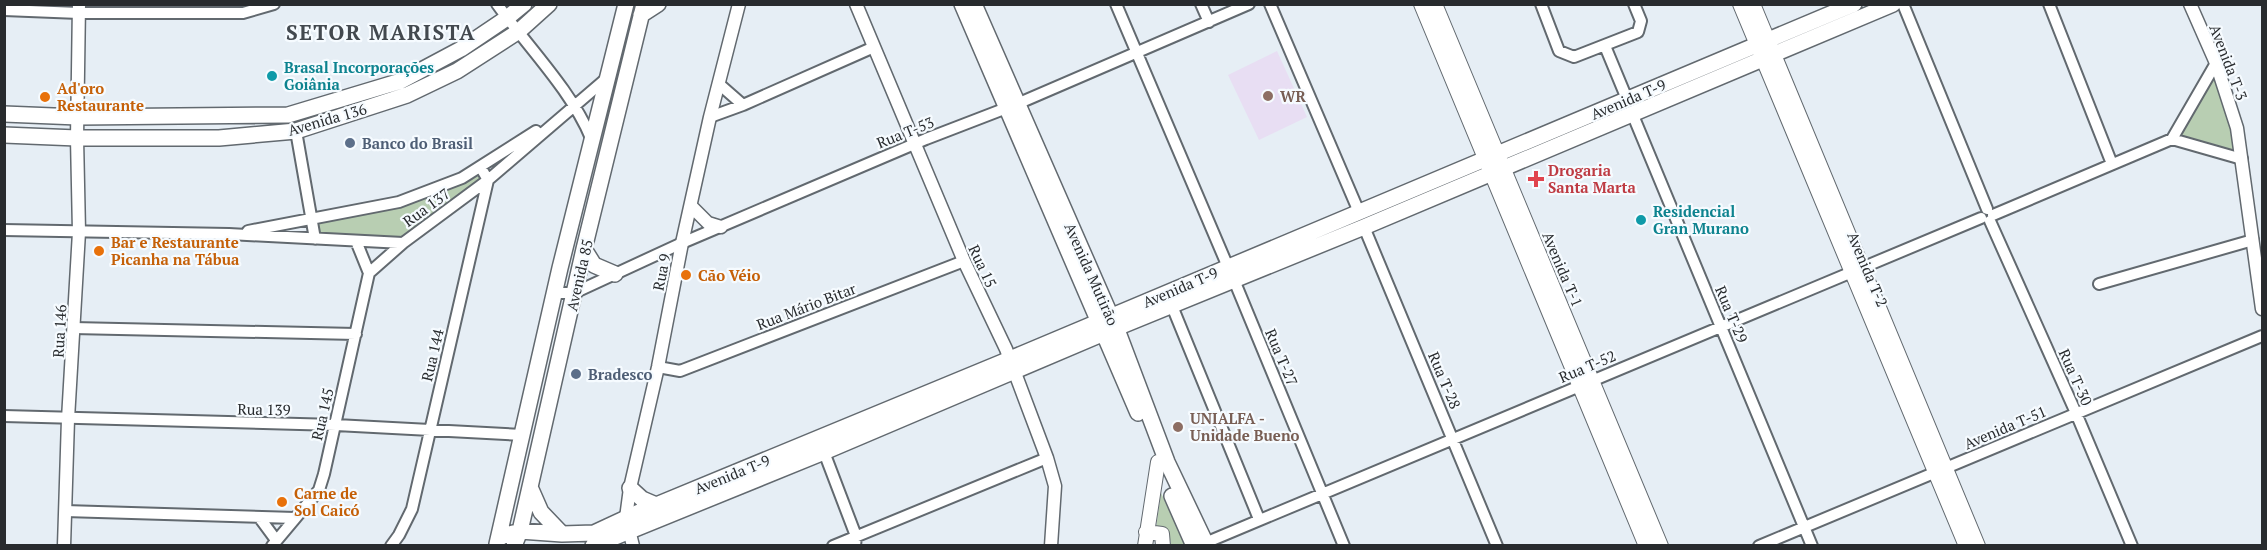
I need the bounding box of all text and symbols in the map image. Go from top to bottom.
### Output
district label: SETOR MARISTA [286,18,476,46]
street label: Avenida T-3 [2205,21,2253,103]
place label: Brasal Incorporações Goiânia [284,57,434,94]
marker: Brasal Incorporações Goiânia [265,69,279,83]
street label: Avenida T-9 [1587,74,1669,124]
place label: Ad'oro Restaurante [57,78,144,115]
place label: WR [1280,86,1306,106]
marker: WR [1261,89,1275,103]
marker: Ad'oro Restaurante [38,90,52,104]
street label: Avenida 136 [285,98,369,140]
street label: Rua T-53 [873,111,937,153]
place label: Banco do Brasil [362,133,473,153]
marker: Banco do Brasil [343,136,357,150]
place label: Drogaria Santa Marta [1548,160,1637,197]
marker: Drogaria Santa Marta [1529,172,1543,186]
street label: Rua 137 [399,183,453,231]
place label: Residencial Gran Murano [1653,201,1749,238]
marker: Residencial Gran Murano [1634,213,1648,227]
street label: Avenida Mutirão [1060,220,1124,328]
street label: Avenida T-1 [1538,228,1588,310]
street label: Avenida T-2 [1843,228,1893,310]
place label: Bar e Restaurante Picanha na Tábua [111,232,240,269]
street label: Avenida 85 [561,237,597,313]
street label: Rua 15 [964,241,1002,291]
marker: Bar e Restaurante Picanha na Tábua [92,244,106,258]
street label: Rua 9 [648,252,674,292]
street label: Avenida T-9 [1139,262,1221,312]
place label: Cão Véio [698,265,760,285]
marker: Cão Véio [679,268,693,282]
street label: Rua Mário Bitar [753,278,859,334]
street label: Rua T-29 [1711,282,1753,346]
street label: Rua 146 [48,304,70,358]
street label: Rua T-27 [1261,325,1303,389]
street label: Rua 144 [416,327,448,383]
street label: Rua T-52 [1555,345,1619,387]
street label: Rua T-30 [2055,345,2097,409]
street label: Rua T-28 [1424,348,1466,412]
place label: Bradesco [588,364,652,384]
marker: Bradesco [569,367,583,381]
street label: Rua 145 [306,386,338,442]
street label: Rua 139 [237,399,291,419]
street label: Avenida T-51 [1961,401,2049,453]
place label: UNIALFA - Unidade Bueno [1190,408,1300,445]
marker: UNIALFA - Unidade Bueno [1171,420,1185,434]
street label: Avenida T-9 [691,450,773,498]
place label: Carne de Sol Caicó [294,483,359,520]
marker: Carne de Sol Caicó [275,495,289,509]

